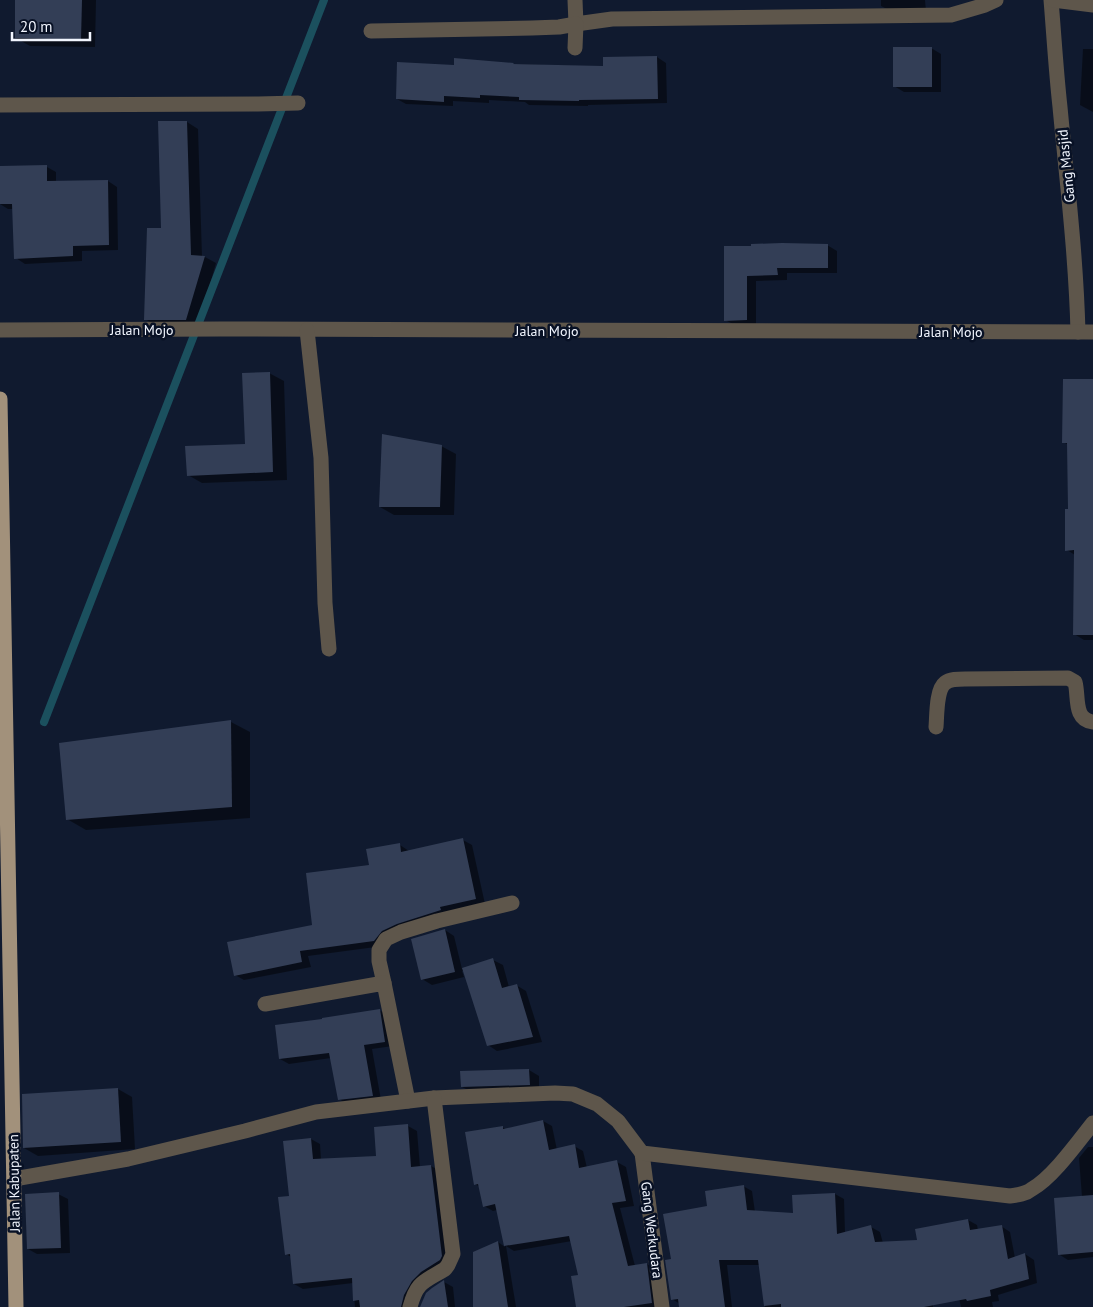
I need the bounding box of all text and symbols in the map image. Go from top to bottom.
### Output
scale bar [12,10,90,42]
text: 20 m [20,17,53,36]
street label: Gang Masjid [1053,129,1079,203]
street label: Jalan Mojo [109,321,174,339]
street label: Jalan Mojo [514,322,579,340]
street label: Jalan Mojo [918,323,983,341]
street label: Jalan Kabupaten [4,1134,24,1233]
street label: Gang Werkudara [637,1181,667,1280]

